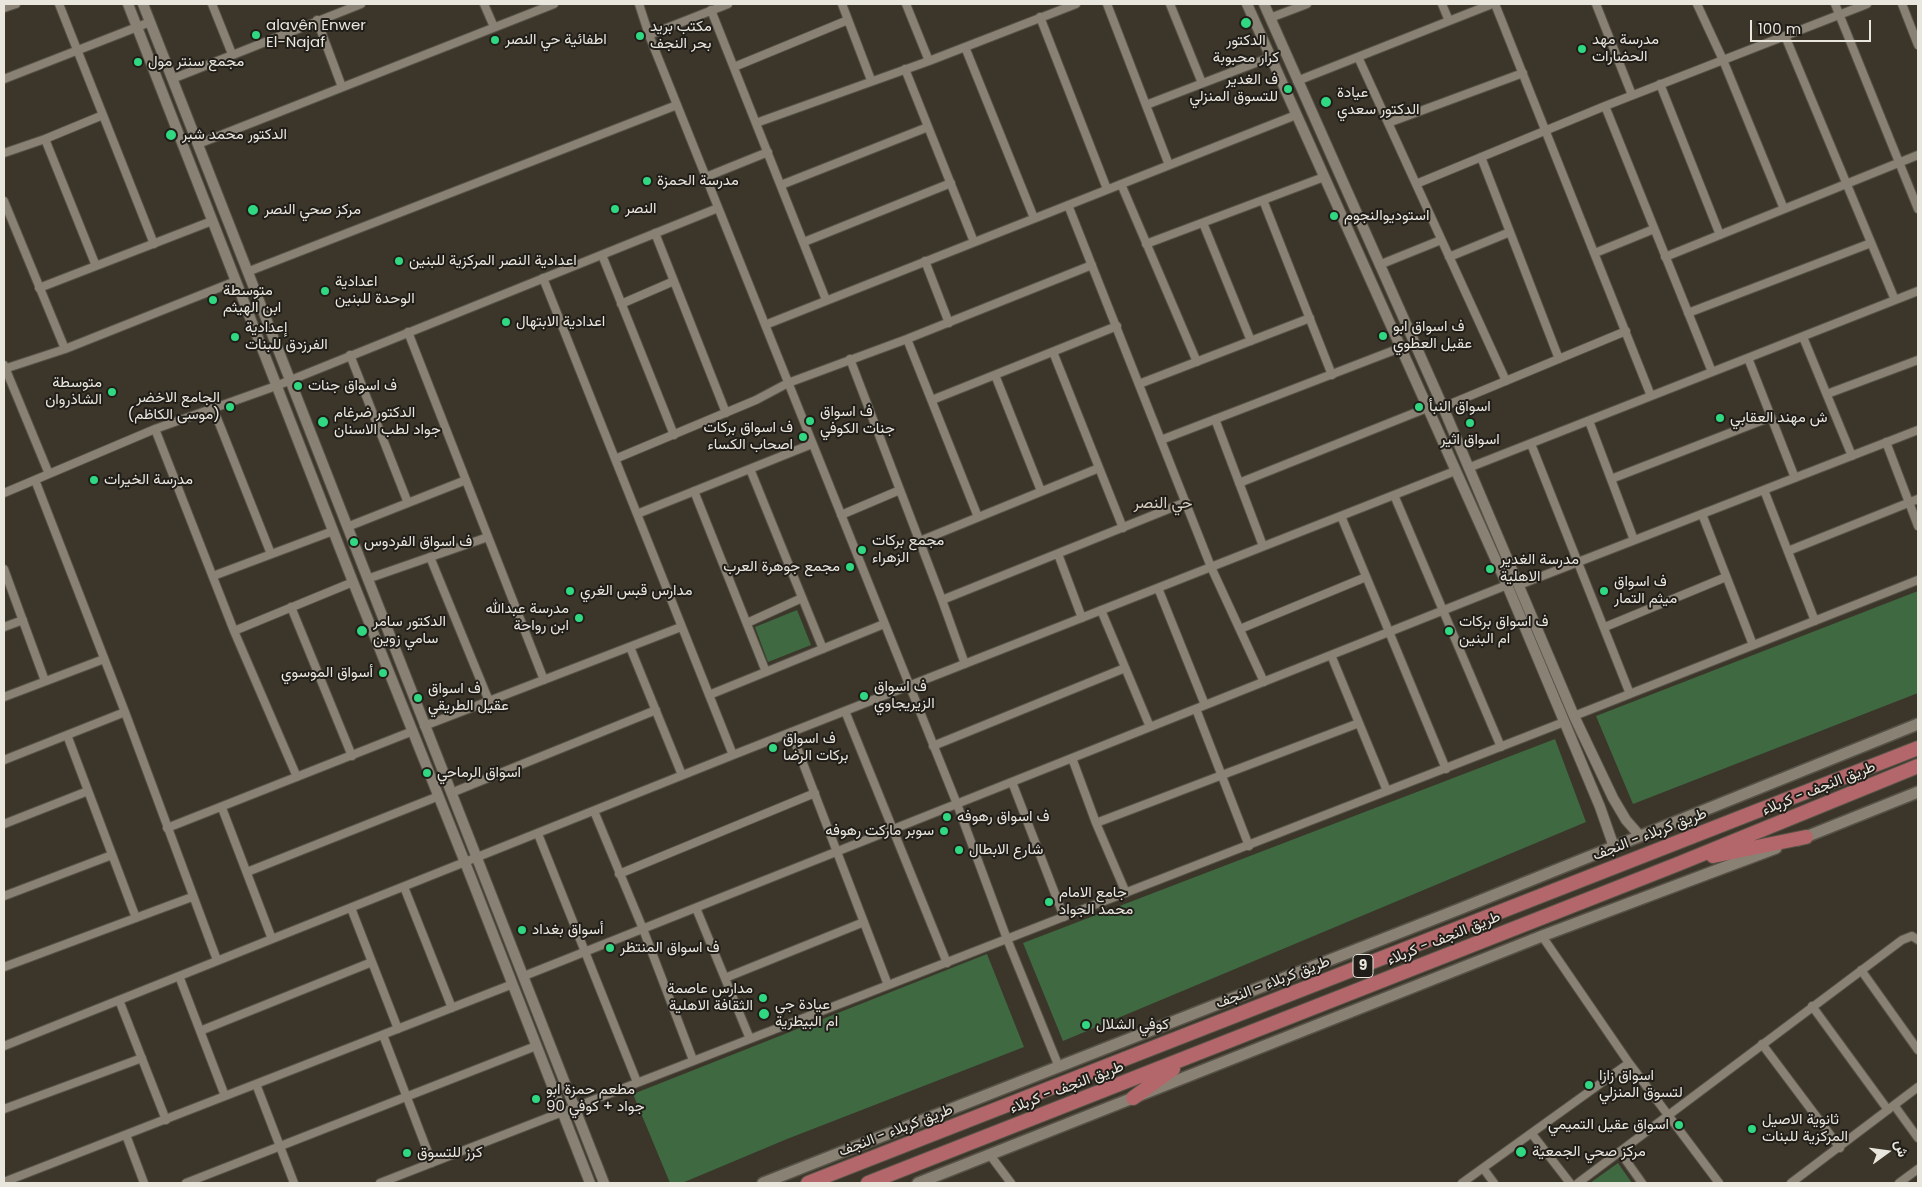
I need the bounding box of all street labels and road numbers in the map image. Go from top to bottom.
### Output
street label: طريق النجف - کربلاء [1760,758,1878,820]
street label: طريق کربلاء - النجف [1590,805,1710,865]
street label: طريق النجف - کربلاء [1385,908,1503,970]
street label: طريق کربلاء - النجف [1213,953,1333,1013]
road number: 9 [1353,954,1373,978]
street label: طريق النجف - کربلاء [1007,1058,1127,1118]
street label: طريق کربلاء - النجف [836,1101,956,1161]

